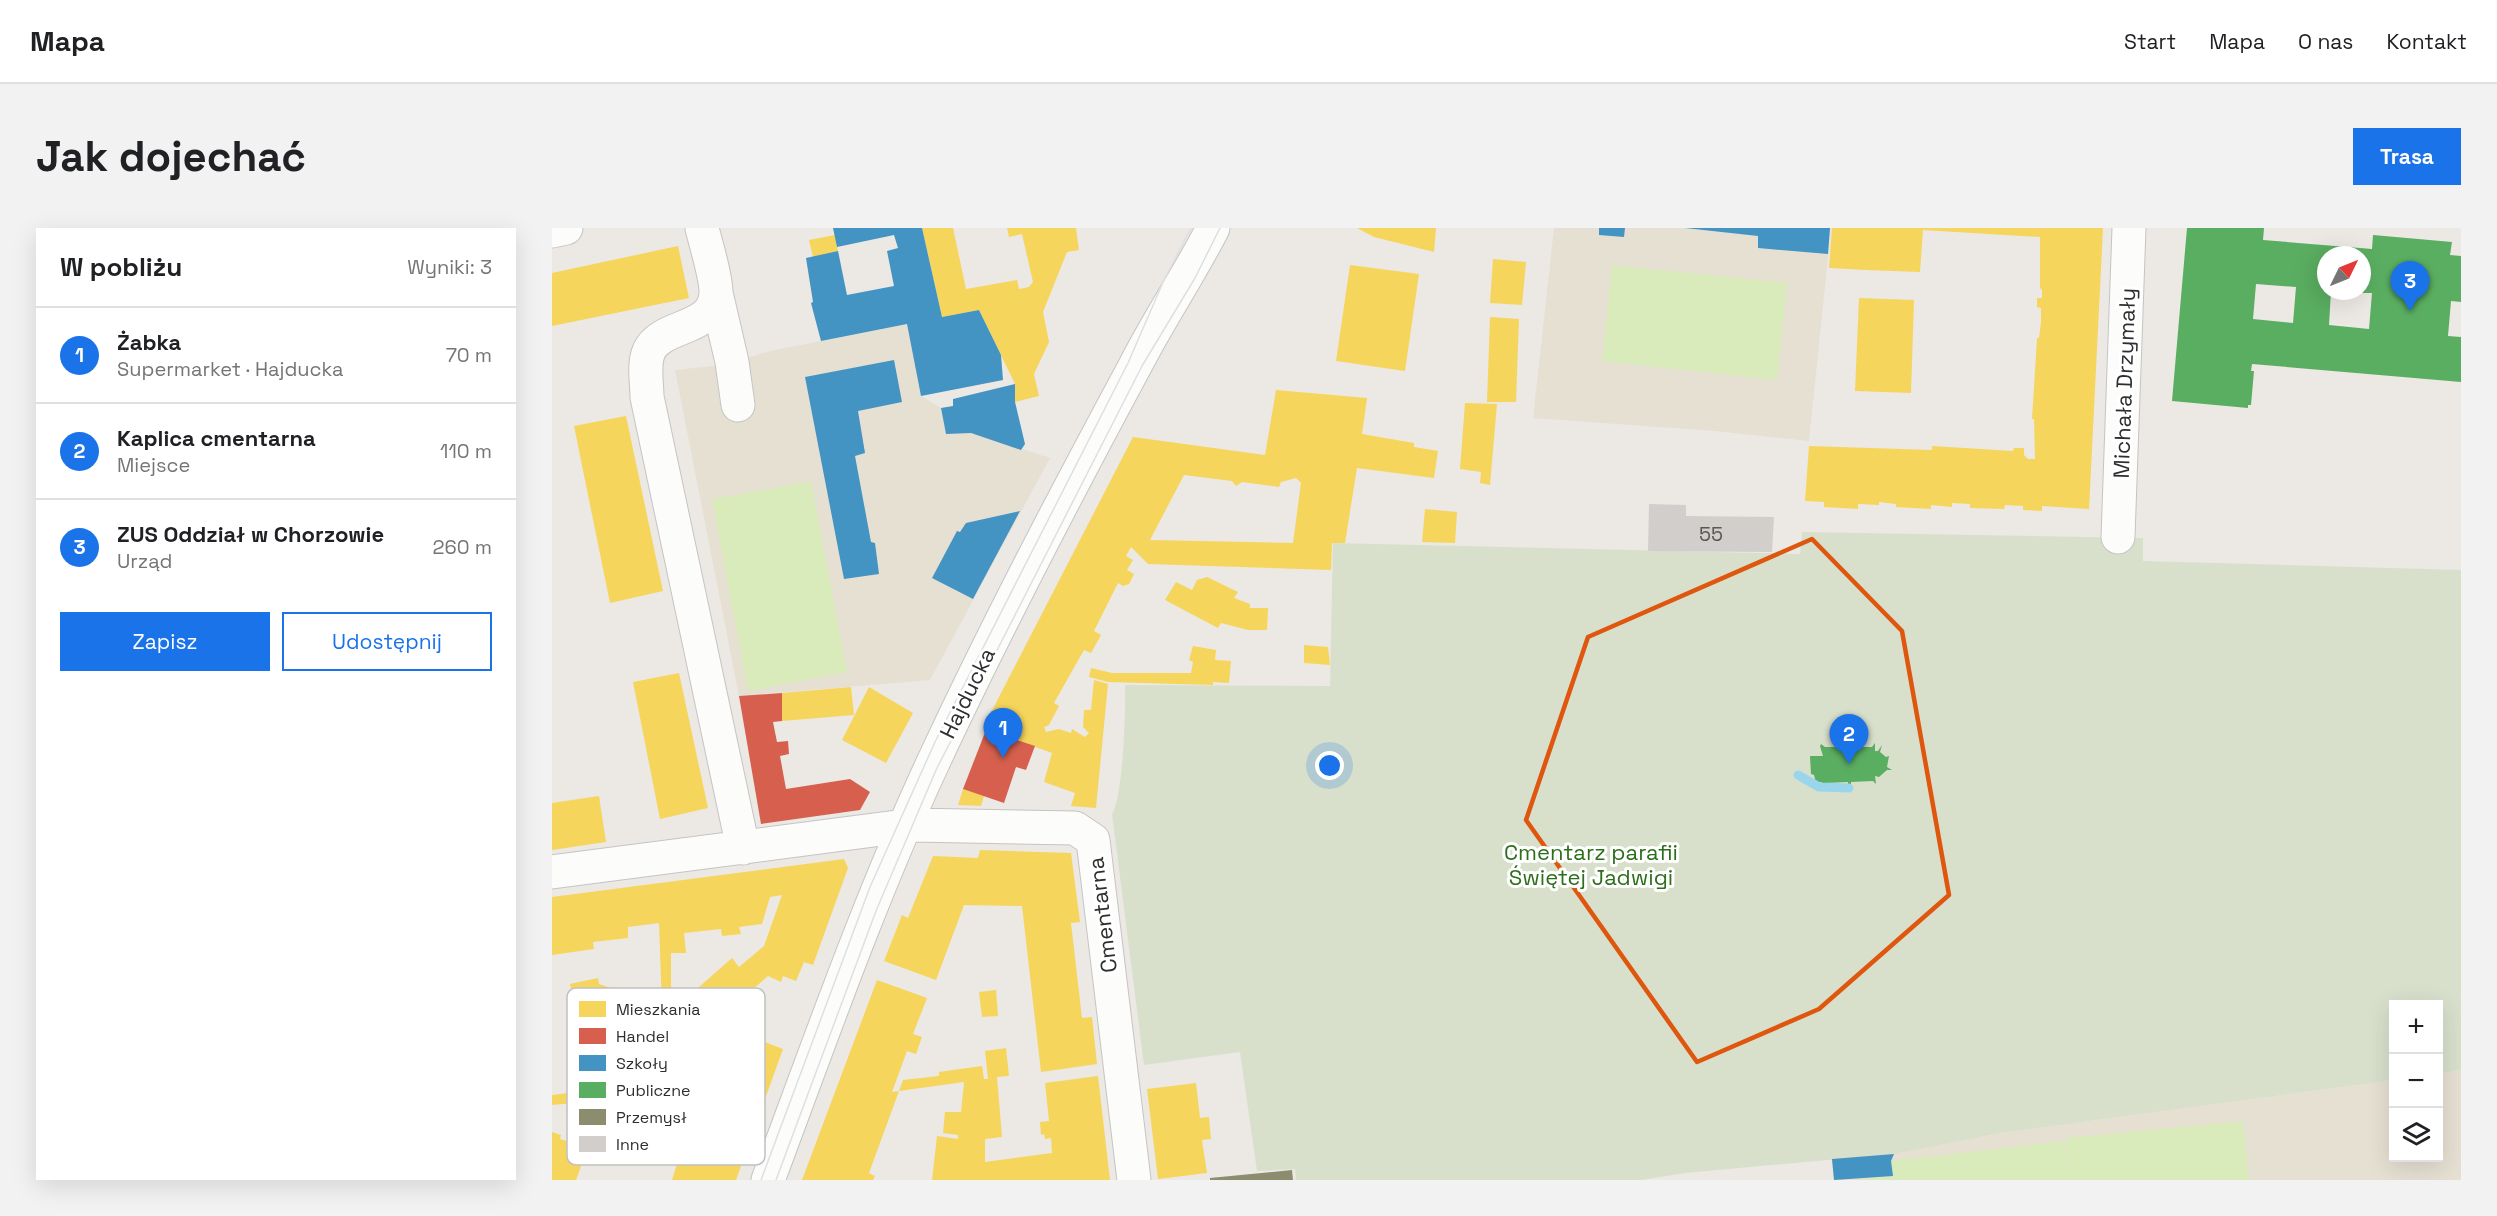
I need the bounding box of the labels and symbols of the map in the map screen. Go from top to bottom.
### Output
north arrow [2317,246,2371,300]
pin: 3 [2390,262,2430,311]
street label: Michała Drzymały [2107,287,2141,479]
house number: 55 [1699,521,1723,547]
street label: Hajducka [933,643,1001,743]
pin: 1 [984,708,1022,758]
pin: 2 [1830,714,1868,764]
your location [1315,751,1344,780]
park label: Cmentarz parafii Świętej Jadwigi [1504,838,1678,891]
street label: Cmentarna [1081,855,1123,974]
legend [567,988,765,1165]
text: Mieszkania [616,999,701,1020]
text: Handel [616,1026,669,1047]
text: Szkoły [616,1053,668,1074]
text: Publiczne [616,1080,690,1101]
text: Przemysł [616,1107,687,1128]
text: Inne [616,1134,649,1155]

